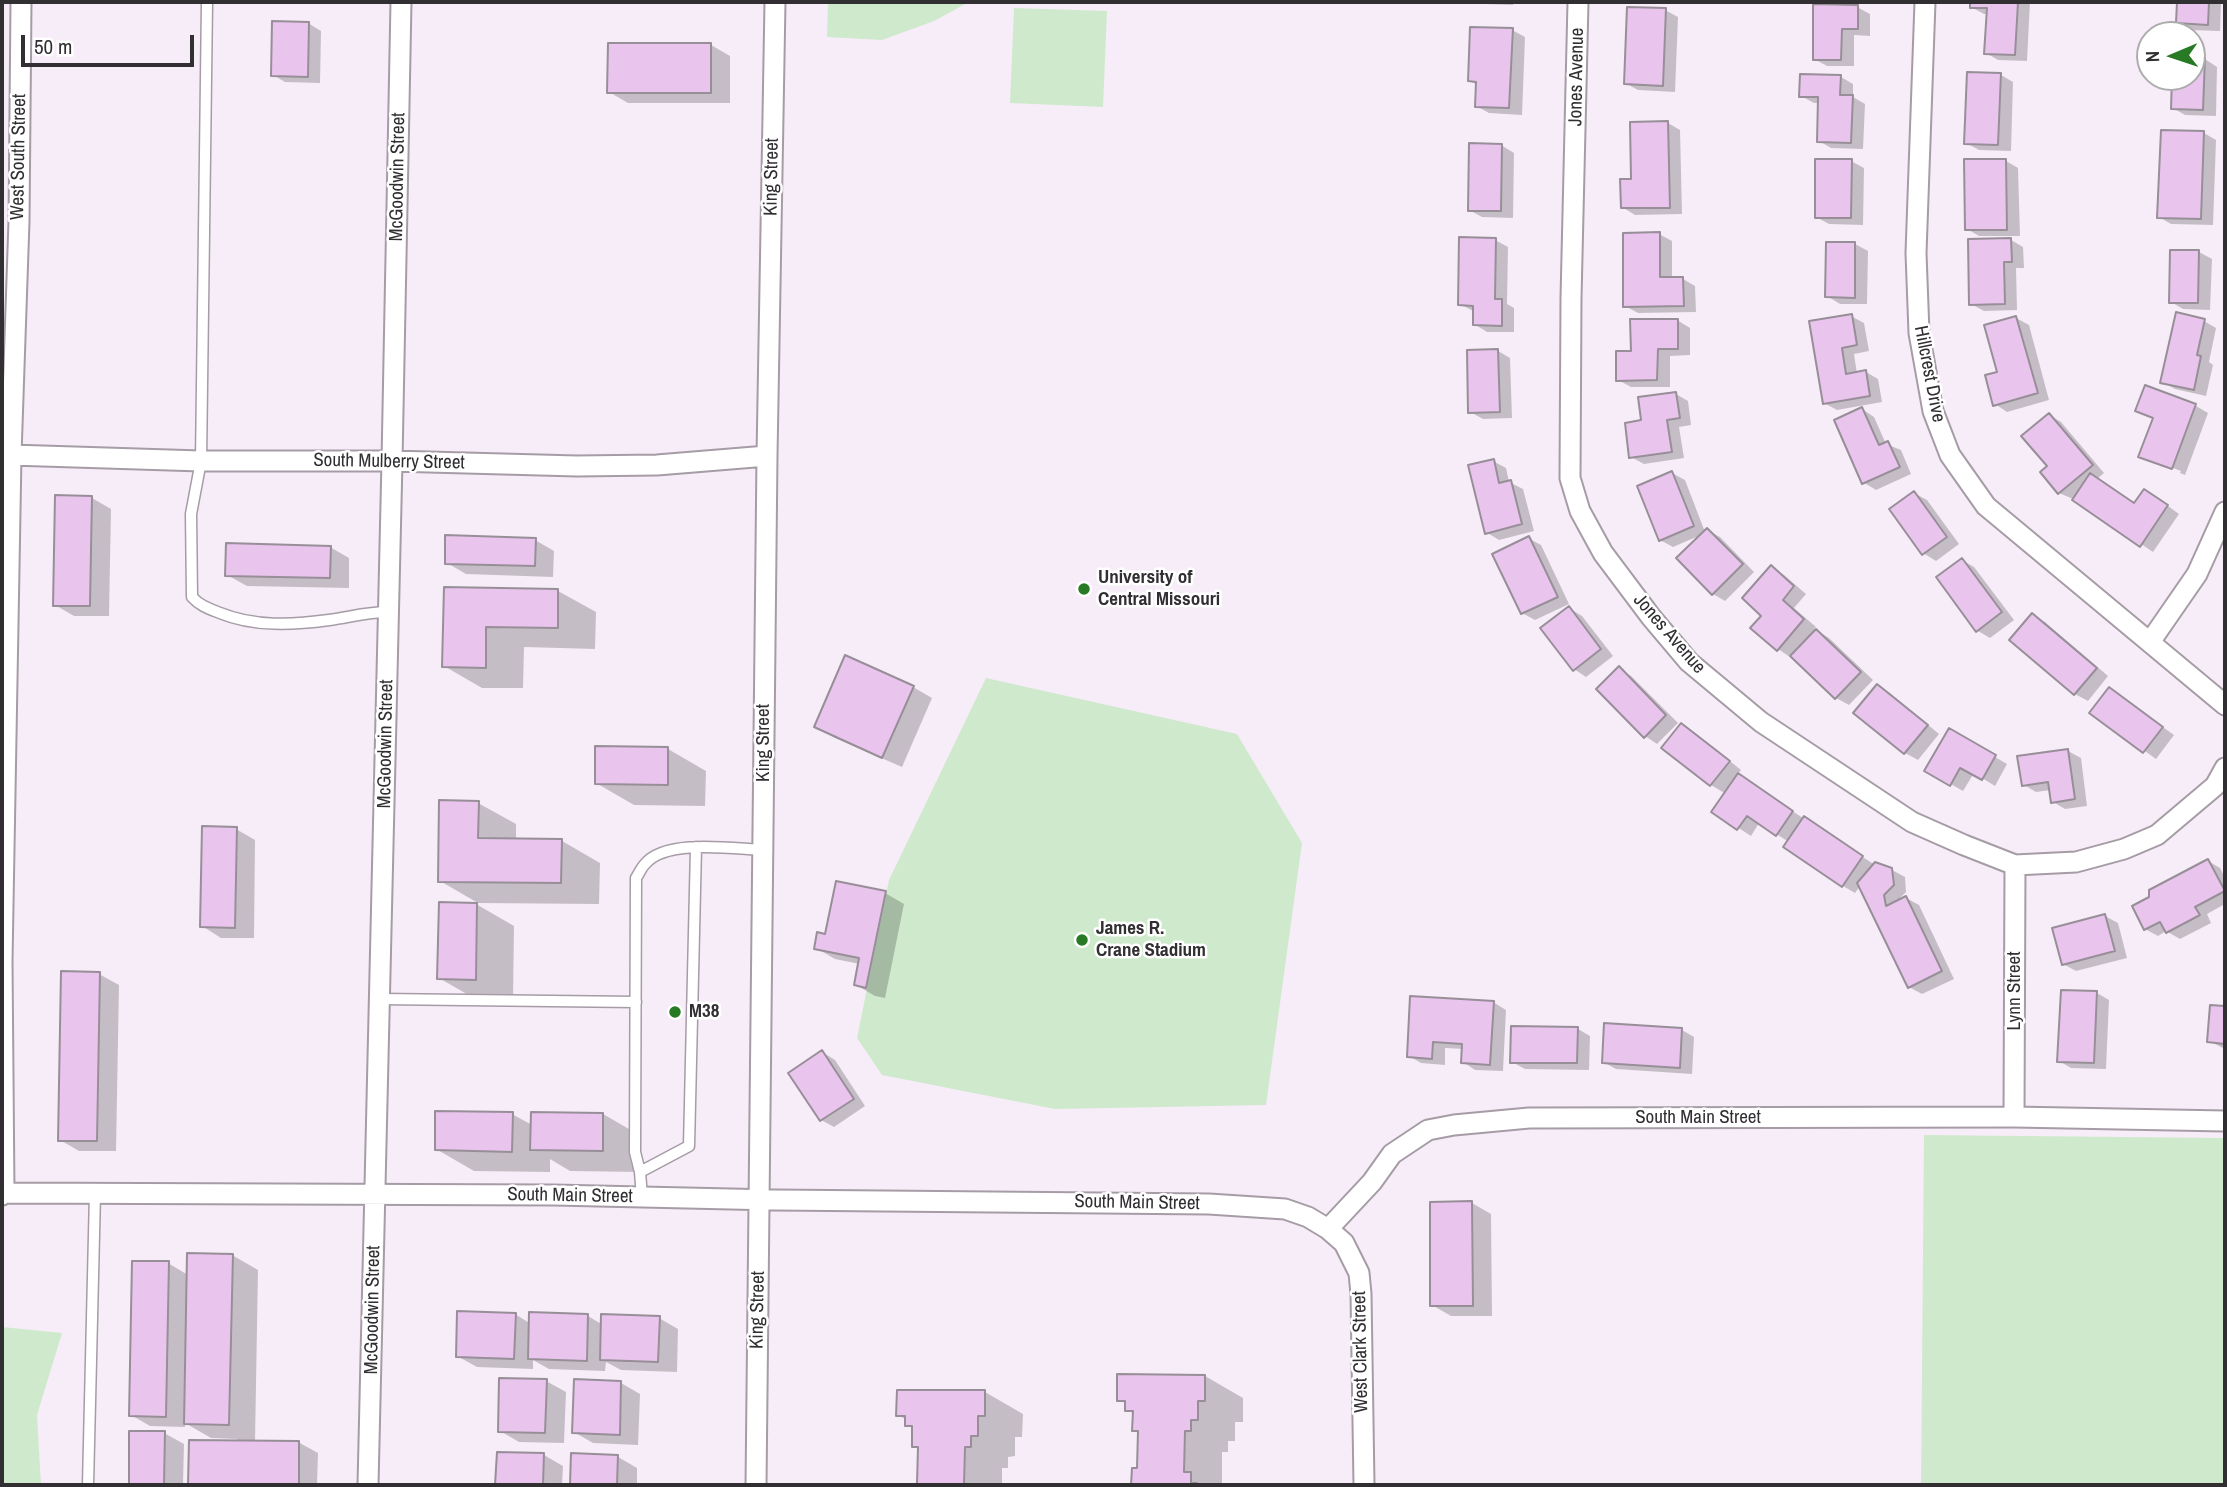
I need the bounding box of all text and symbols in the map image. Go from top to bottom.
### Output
scale bar [24,21,198,65]
north arrow [2136,21,2206,91]
street label: Jones Avenue [1565,28,1589,126]
text: 50 m [34,32,72,61]
text: N [2139,51,2165,63]
street label: West South Street [7,94,31,220]
street label: McGoodwin Street [385,112,411,242]
street label: King Street [760,138,784,216]
street label: Hillcrest Drive [1908,324,1950,424]
street label: South Mulberry Street [313,449,465,475]
place label: University of Central Missouri [1098,567,1220,611]
marker: University of Central Missouri [1076,581,1092,597]
street label: Jones Avenue [1628,589,1710,679]
street label: McGoodwin Street [373,679,399,809]
street label: King Street [753,704,775,782]
place label: James R. Crane Stadium [1096,918,1206,962]
marker: James R. Crane Stadium [1074,932,1090,948]
street label: Lynn Street [2004,951,2026,1031]
place label: M38 [689,1001,719,1023]
marker: M38 [667,1004,683,1020]
street label: South Main Street [1635,1107,1761,1129]
street label: South Main Street [507,1184,633,1208]
street label: South Main Street [1074,1191,1200,1215]
street label: McGoodwin Street [360,1245,386,1375]
street label: King Street [746,1271,770,1349]
street label: West Clark Street [1349,1291,1373,1413]

